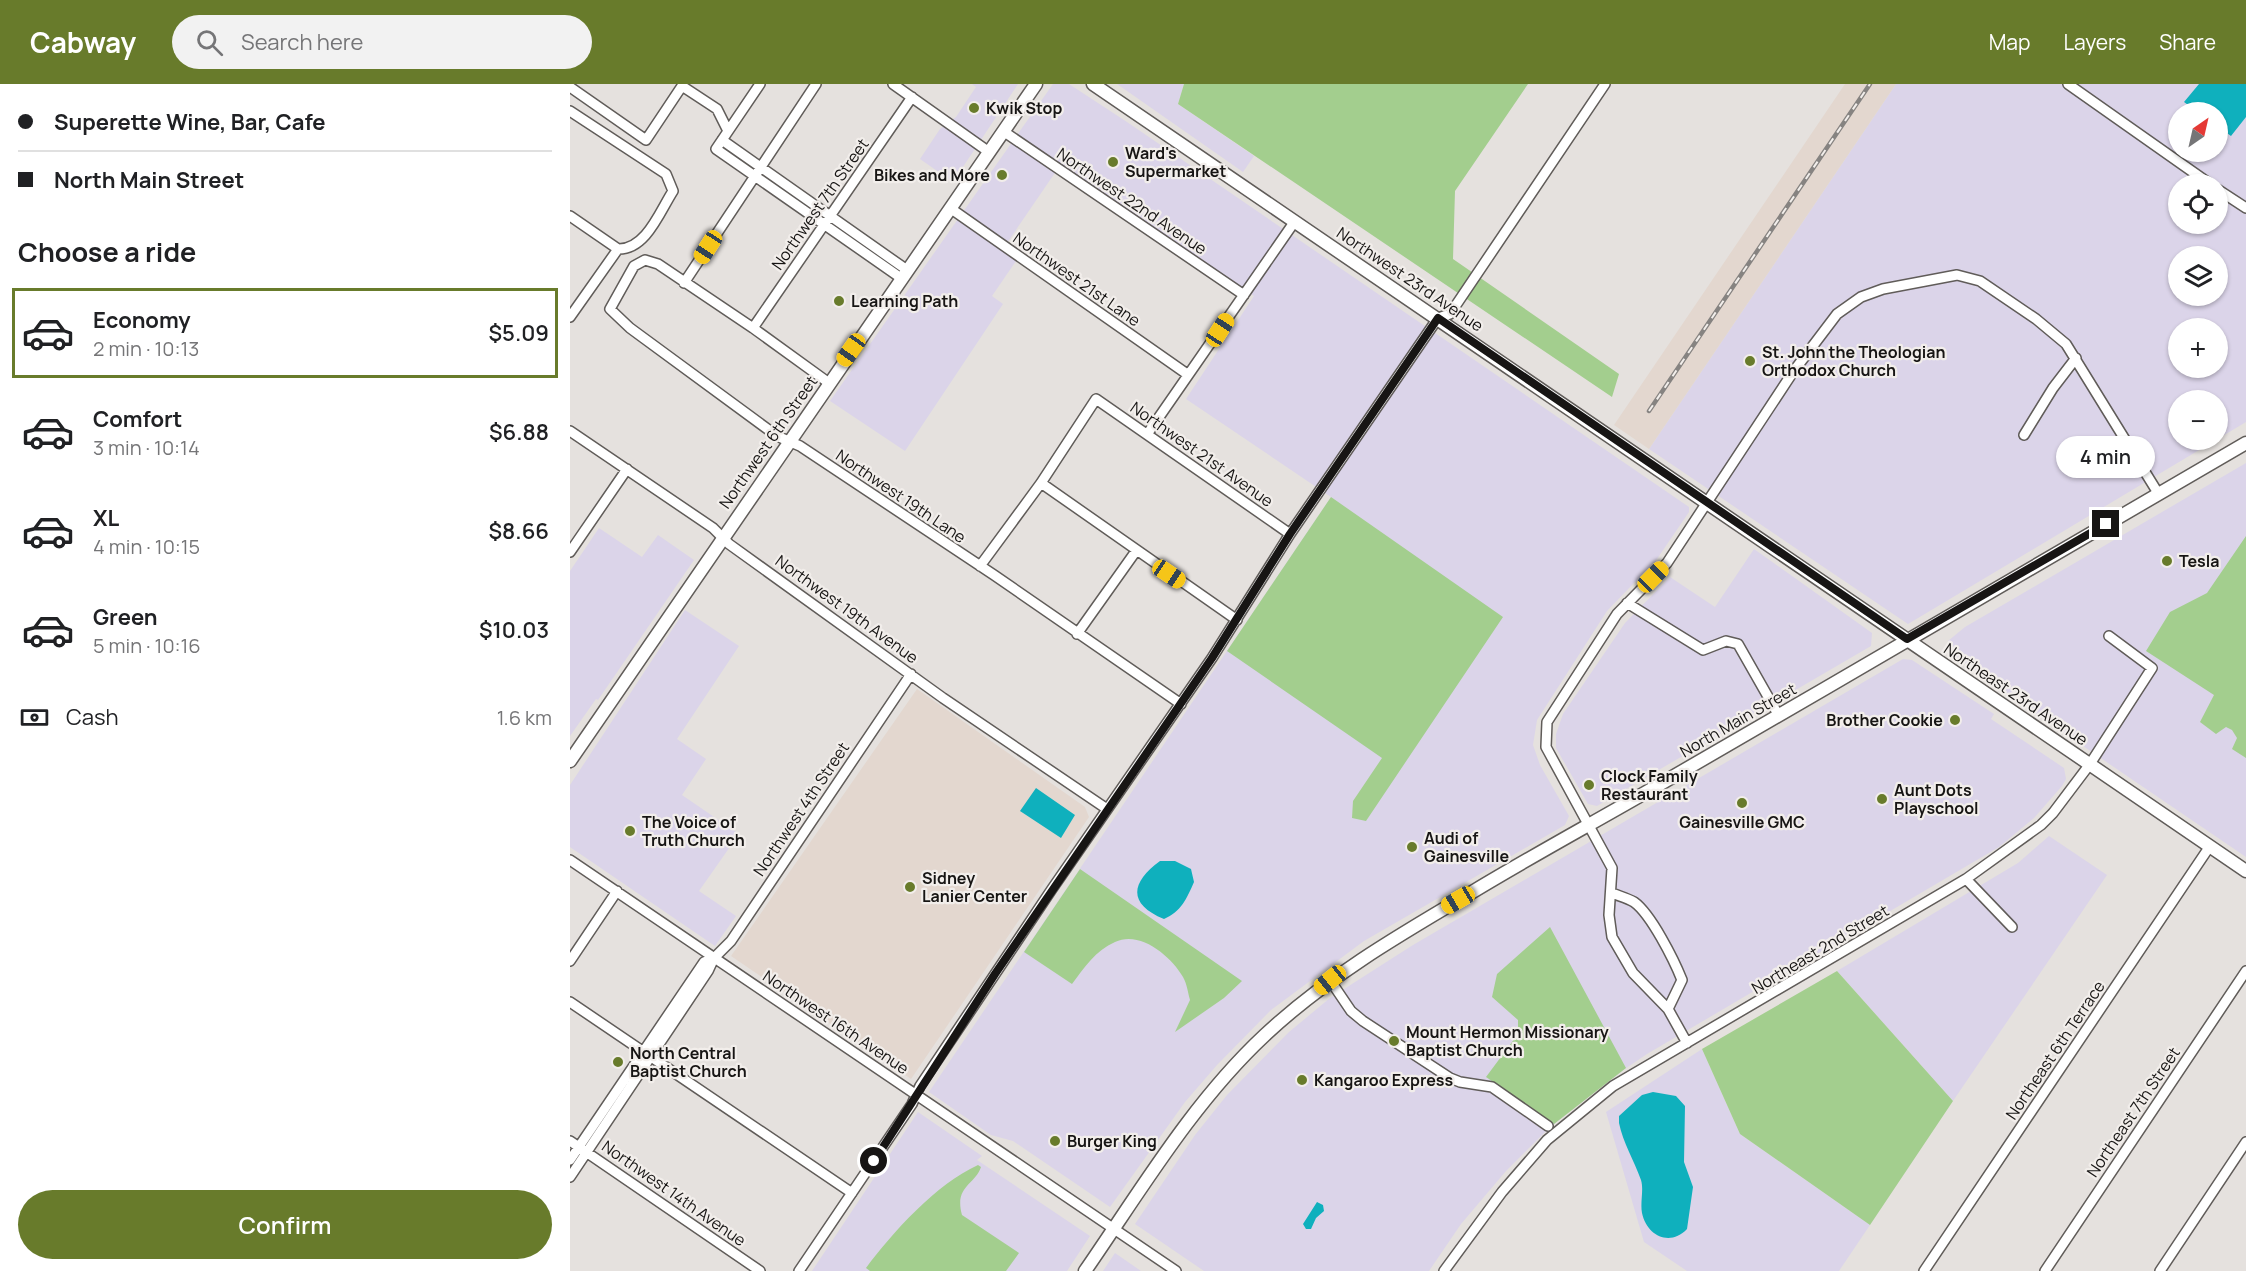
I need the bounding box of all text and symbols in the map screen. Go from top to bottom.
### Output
search box [172,15,592,69]
text: Cabway [30,23,136,61]
icon: search [193,26,226,59]
text: Search here [241,27,363,57]
text: Map [1989,28,2030,56]
text: Layers [2063,28,2126,56]
text: Share [2159,28,2216,56]
place label: Kwik Stop [986,97,1062,119]
marker: Kwik Stop [967,101,981,115]
north arrow [2168,102,2228,162]
map controls [2168,102,2228,450]
text: Superette Wine, Bar, Cafe [54,107,326,137]
street label: Northwest 7th Street [766,134,874,274]
place label: Ward's Supermarket [1125,142,1226,182]
street label: Northwest 22nd Avenue [1053,143,1211,259]
marker: Ward's Supermarket [1106,155,1120,169]
place label: Bikes and More [874,164,990,186]
text: North Main Street [54,165,244,195]
marker: Bikes and More [995,168,1009,182]
button: locate [2168,174,2228,234]
street label: Northwest 23rd Avenue [1332,222,1488,336]
car [691,227,725,267]
street label: Northwest 21st Lane [1009,227,1145,331]
text: Choose a ride [18,233,196,270]
button: layers [2168,246,2228,306]
place label: Learning Path [851,290,958,312]
marker: Learning Path [832,294,846,308]
text: Economy [93,305,191,335]
icon: car [21,306,75,360]
car [1203,310,1237,350]
text: $5.09 [489,318,549,348]
button: + [2168,318,2228,378]
car [833,330,869,370]
text: 2 min · 10:13 [93,335,199,362]
place label: St. John the Theologian Orthodox Church [1762,341,1946,381]
marker: St. John the Theologian Orthodox Church [1743,354,1757,368]
street label: Northwest 6th Street [714,371,822,513]
button: − [2168,390,2228,450]
street label: Northwest 21st Avenue [1126,396,1278,512]
text: Comfort [93,404,182,434]
icon: car [21,405,75,459]
text: $6.88 [489,417,549,447]
text: 3 min · 10:14 [93,434,200,461]
callout: 4 min [2056,437,2156,479]
text: 4 min [2080,443,2131,470]
street label: Northwest 19th Lane [832,444,970,548]
text: XL [93,503,119,533]
icon: car [21,504,75,558]
route end [2092,510,2119,537]
text: $8.66 [489,516,549,546]
text: 4 min · 10:15 [93,533,200,560]
street label: Northwest 19th Avenue [771,550,923,668]
place label: Tesla [2179,550,2219,572]
marker: Tesla [2160,554,2174,568]
car [1149,556,1189,592]
car [1634,558,1672,596]
text: Green [93,602,158,632]
icon: car [21,603,75,657]
text: $10.03 [479,615,549,645]
text: 5 min · 10:16 [93,632,201,659]
street label: Northeast 23rd Avenue [1940,638,2092,750]
street label: North Main Street [1676,678,1800,762]
icon: cash [18,701,51,734]
text: Cash [66,702,119,732]
text: 1.6 km [497,704,552,731]
place label: Brother Cookie [1826,709,1943,731]
marker: Brother Cookie [1948,713,1962,727]
street label: Northwest 4th Street [748,738,854,880]
place label: Clock Family Restaurant [1601,765,1698,805]
marker: Clock Family Restaurant [1582,778,1596,792]
place label: Aunt Dots Playschool [1894,779,1979,819]
marker: Aunt Dots Playschool [1875,792,1889,806]
marker: Gainesville GMC [1735,796,1749,810]
place label: The Voice of Truth Church [642,811,745,851]
place label: Gainesville GMC [1679,811,1805,833]
marker: The Voice of Truth Church [623,824,637,838]
place label: Audi of Gainesville [1424,827,1510,867]
marker: Audi of Gainesville [1405,840,1419,854]
place label: Sidney Lanier Center [922,867,1027,907]
marker: Sidney Lanier Center [903,880,917,894]
car [1438,883,1478,917]
street label: Northeast 2nd Street [1747,899,1893,999]
car [1310,962,1350,998]
street label: Northwest 16th Avenue [759,965,913,1079]
street label: Northeast 6th Terrace [2000,976,2110,1124]
place label: Mount Hermon Missionary Baptist Church [1406,1021,1609,1061]
marker: Mount Hermon Missionary Baptist Church [1387,1034,1401,1048]
place label: North Central Baptist Church [630,1042,747,1082]
street label: Northeast 7th Street [2081,1043,2185,1181]
marker: North Central Baptist Church [611,1055,625,1069]
place label: Kangaroo Express [1314,1069,1453,1091]
marker: Kangaroo Express [1295,1073,1309,1087]
place label: Burger King [1067,1130,1157,1152]
marker: Burger King [1048,1134,1062,1148]
street label: Northwest 14th Avenue [598,1135,750,1251]
route start [860,1147,887,1174]
button: Confirm [18,1190,552,1259]

